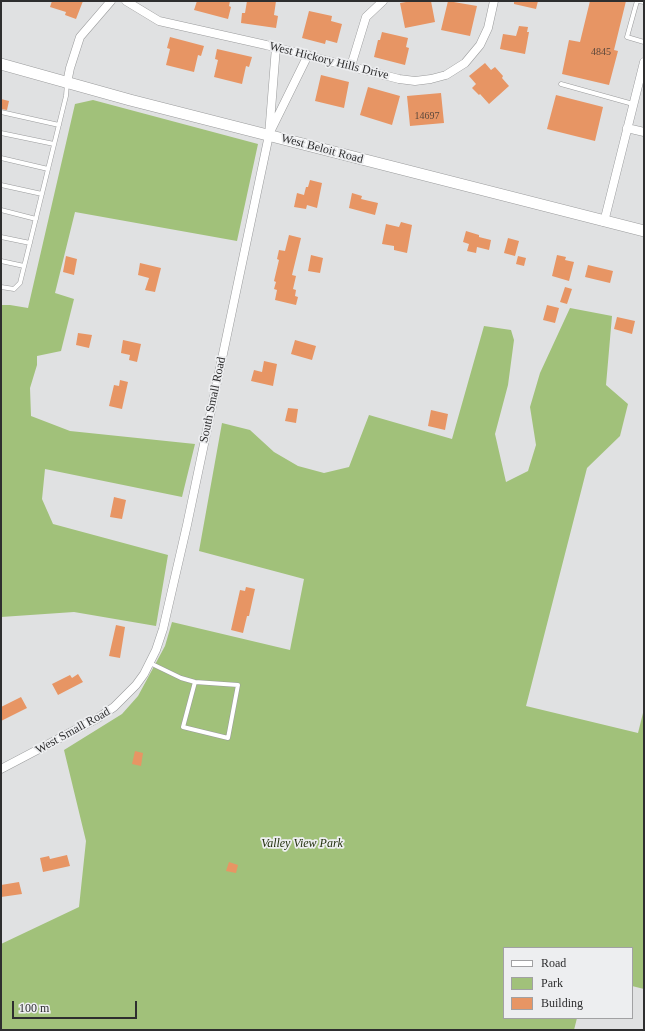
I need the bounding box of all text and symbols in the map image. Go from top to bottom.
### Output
street label: West Hickory Hills Drive [268,39,390,83]
house number: 4845 [591,46,611,58]
house number: 14697 [414,110,440,122]
street label: West Beloit Road [279,131,365,167]
street label: South Small Road [197,356,229,444]
street label: West Small Road [33,705,113,757]
park label: Valley View Park [261,837,343,851]
legend [503,947,633,1019]
text: Road [541,956,566,970]
text: Park [541,976,563,990]
scale bar [14,993,139,1019]
text: Building [541,996,583,1010]
text: 100 m [19,1001,49,1015]

